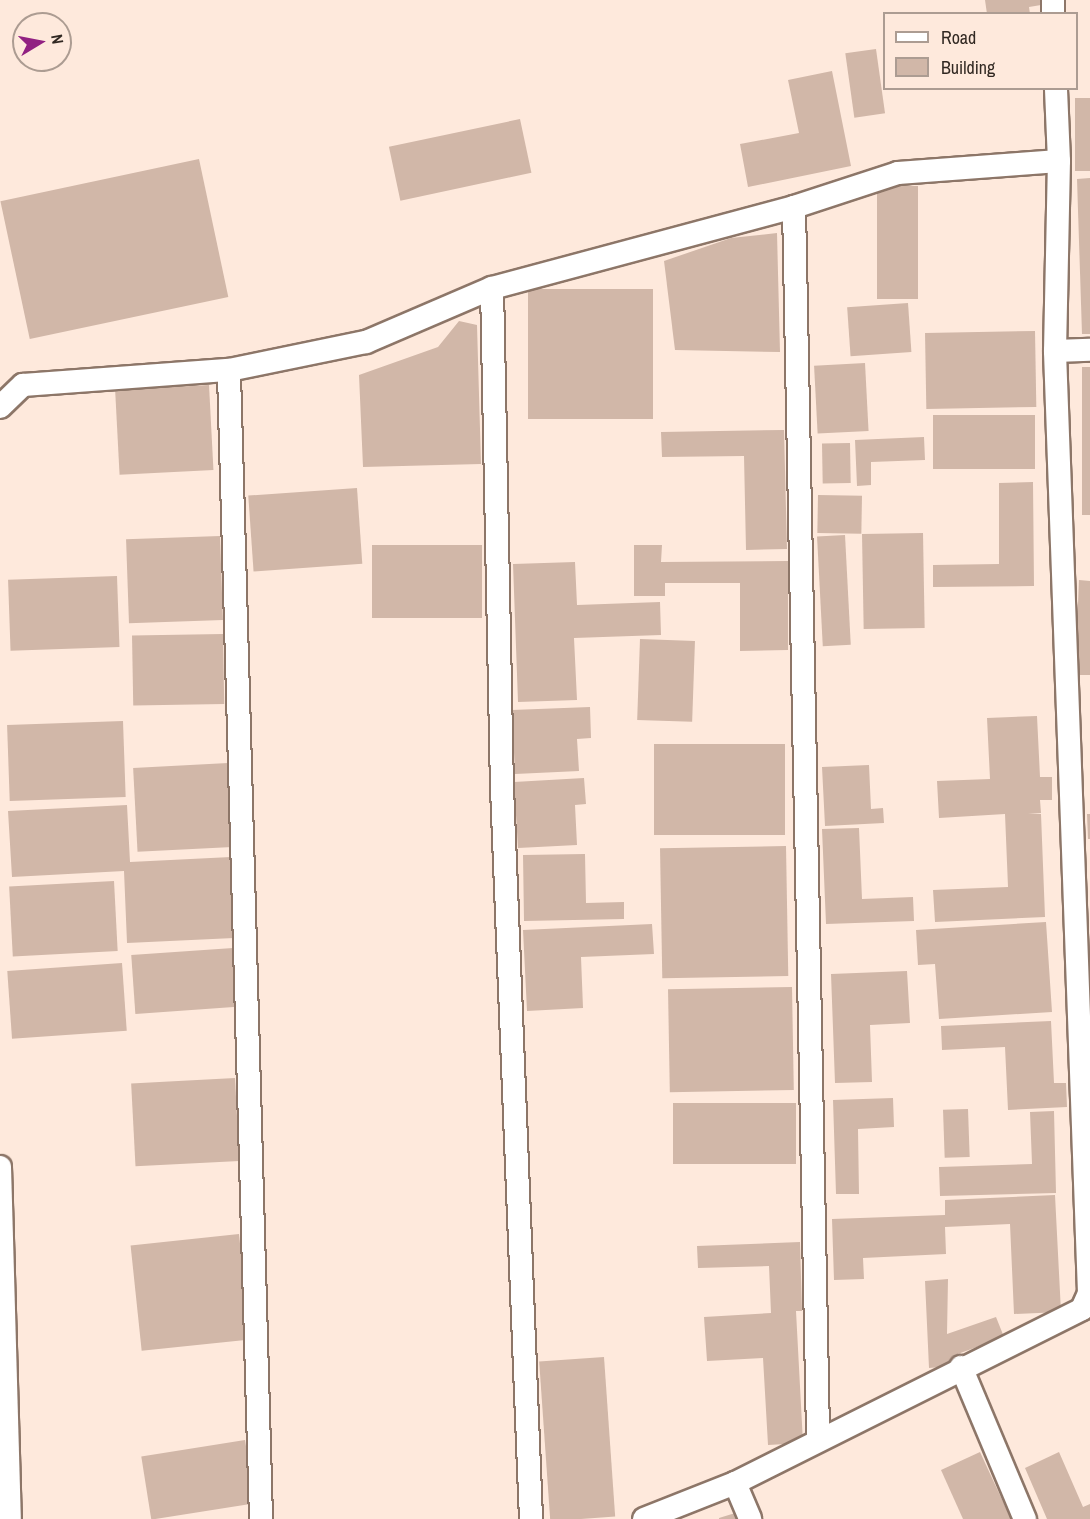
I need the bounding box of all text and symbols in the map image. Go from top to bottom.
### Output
north arrow [12,12,72,72]
legend [883,12,1078,90]
text: Road [941,25,976,50]
text: N [46,33,69,46]
text: Building [941,55,995,80]

